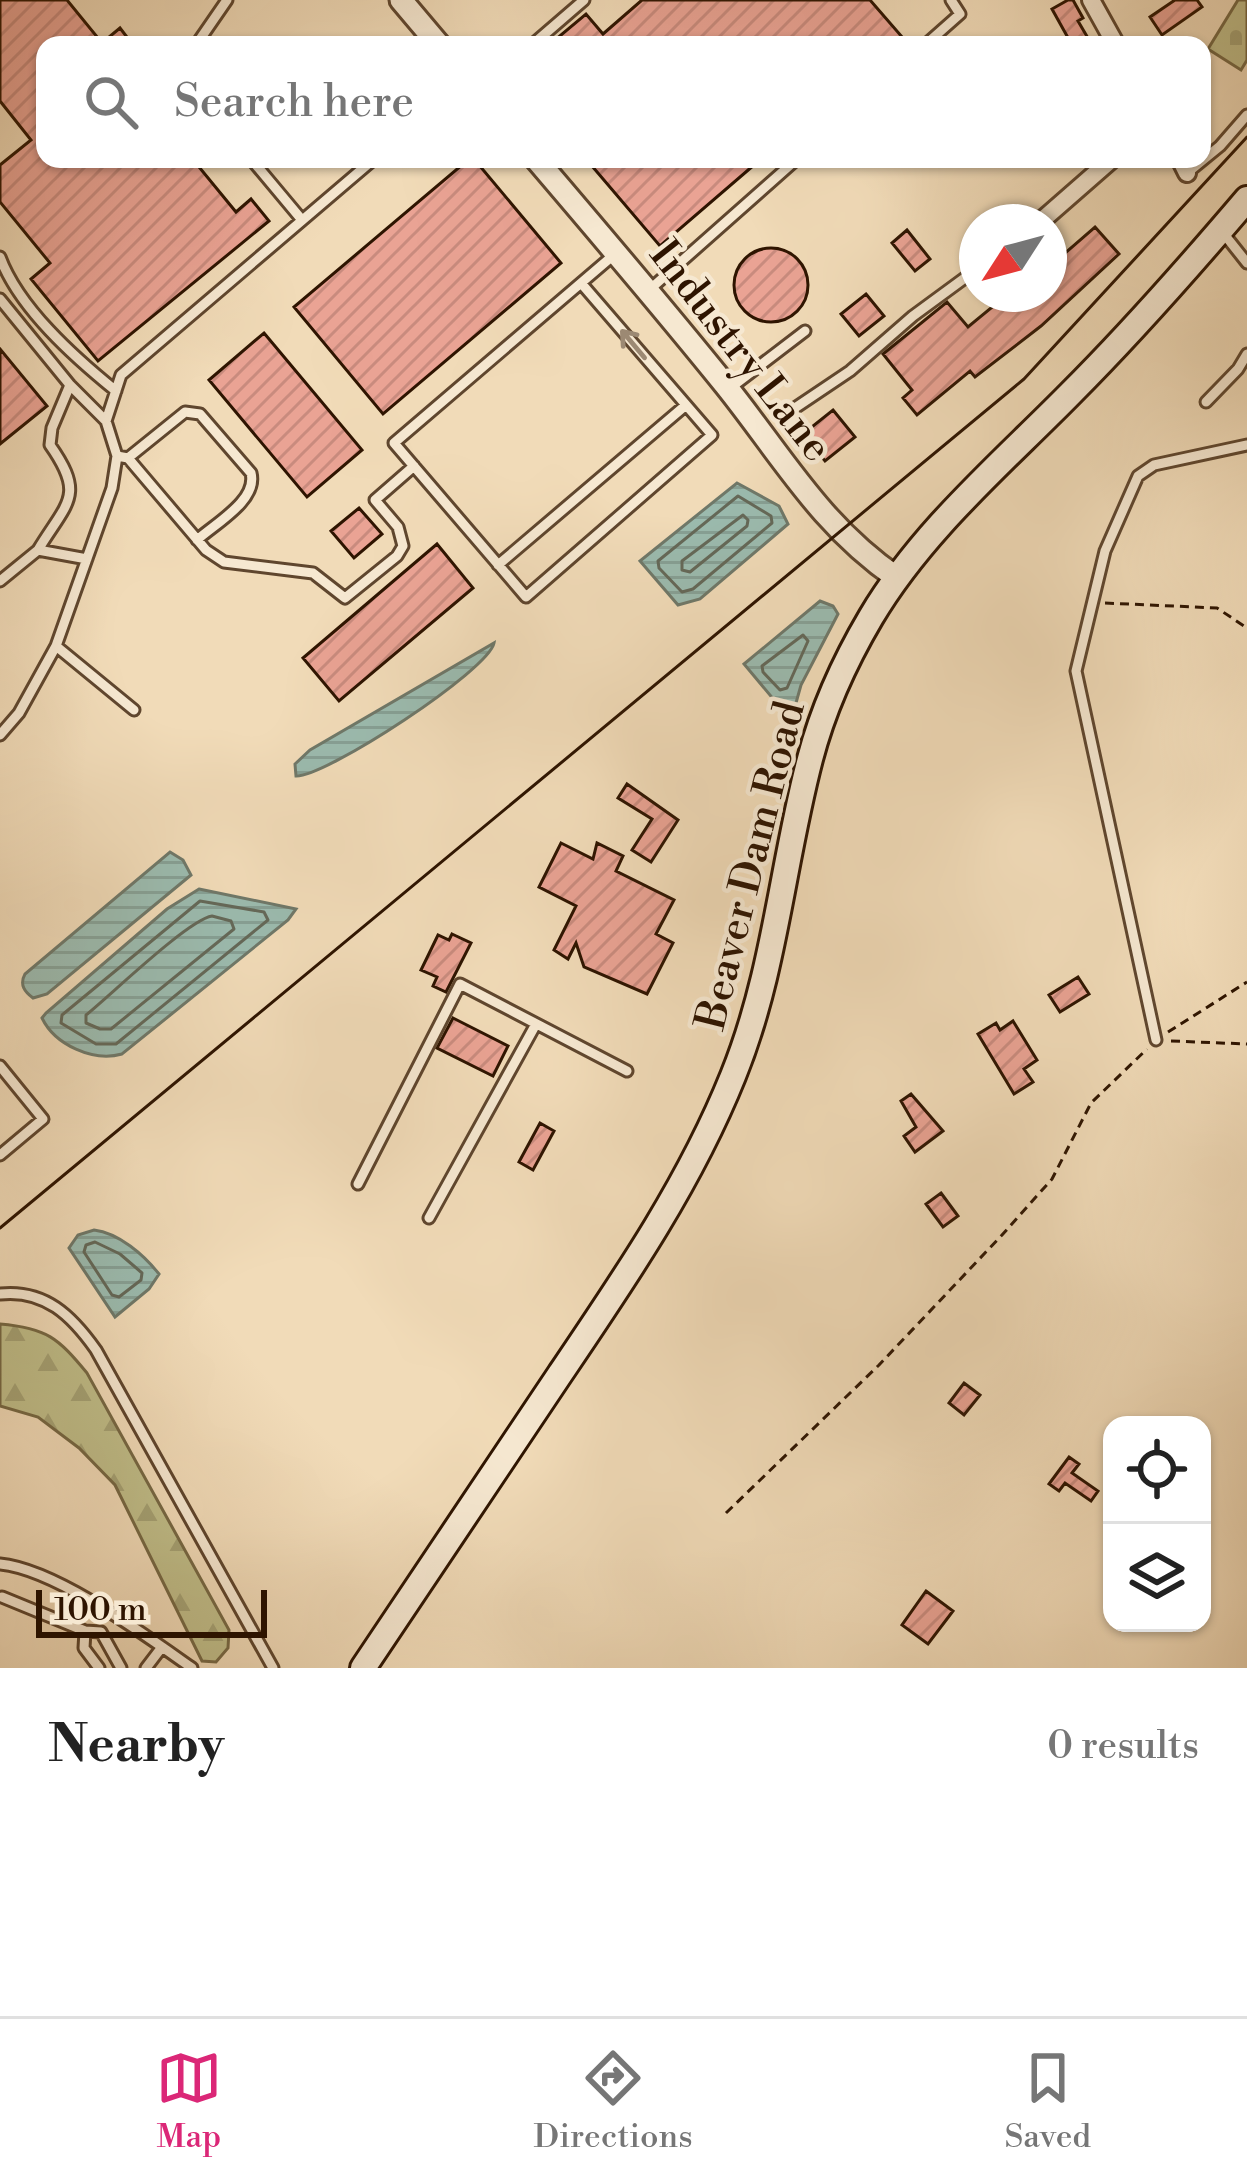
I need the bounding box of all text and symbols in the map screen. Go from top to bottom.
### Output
search box [36,36,1211,168]
icon: search [78,69,144,135]
text: Search here [174,74,414,131]
north arrow [959,204,1067,312]
street label: Industry Lane [636,230,843,473]
one-way arrow [620,329,648,360]
street label: Beaver Dam Road [685,696,818,1036]
map controls [1103,1416,1211,1632]
button: locate [1103,1416,1211,1524]
button: layers [1103,1524,1211,1632]
scale bar [36,1584,267,1637]
text: 100 m [54,1590,147,1631]
text: Nearby [48,1714,224,1778]
text: 0 results [1047,1722,1199,1771]
tab: Map [156,2045,222,2158]
tab: Directions [534,2045,693,2158]
tab: Saved [1004,2045,1091,2158]

